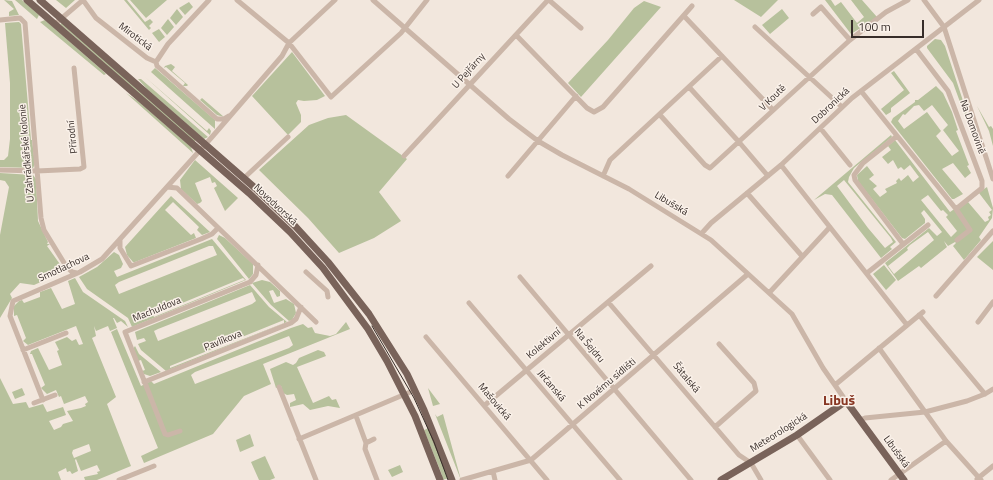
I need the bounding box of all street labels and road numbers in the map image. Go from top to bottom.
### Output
street label: Mirotická [116,20,154,54]
street label: U Pejřárny [450,51,488,91]
street label: V Koutě [757,82,789,114]
street label: Dobronická [810,85,852,127]
street label: Na Domovině [957,98,987,156]
street label: U Zahrádkářské kolonie [17,104,37,202]
street label: Přírodní [65,120,81,154]
street label: Novodvorská [251,182,299,228]
street label: Libušská [652,189,690,219]
street label: Smotlachova [37,251,91,285]
street label: Machuldova [131,295,183,325]
street label: Kolektivní [524,326,564,362]
street label: Na Šejdru [571,327,607,365]
street label: Pavlíkova [202,328,244,354]
street label: K Novému sídlišti [575,356,639,412]
street label: Šátalská [670,360,702,396]
street label: Jirčanská [534,368,568,404]
street label: Mašovická [475,381,513,423]
street label: Meteorologická [748,411,810,455]
street label: Libušská [880,434,912,470]

